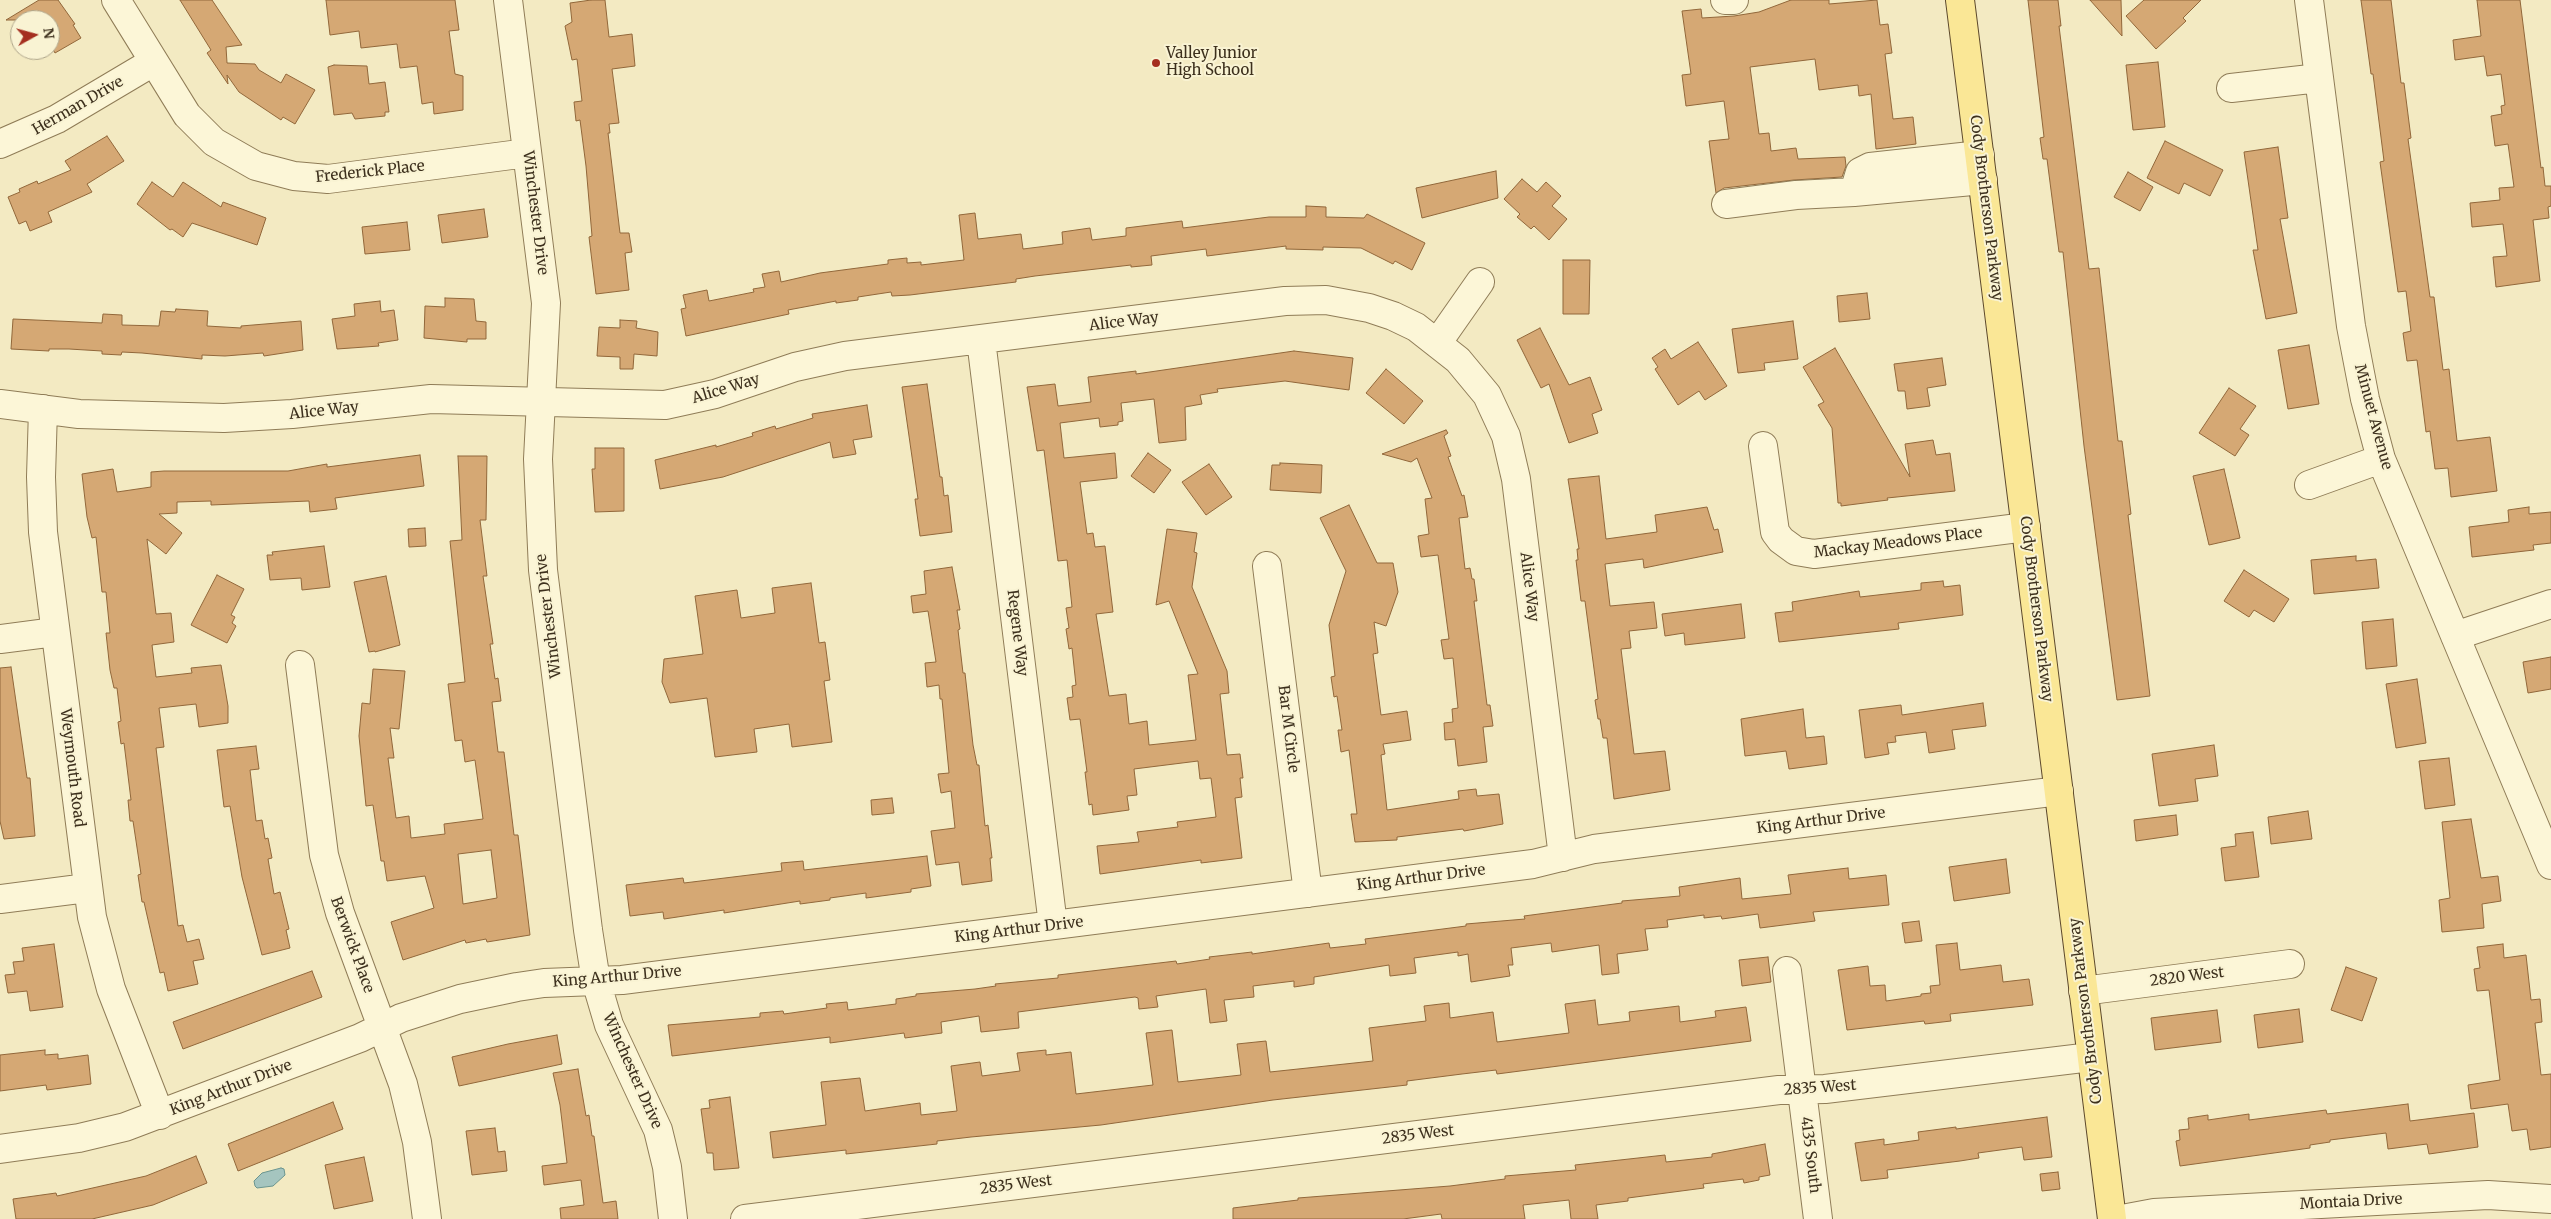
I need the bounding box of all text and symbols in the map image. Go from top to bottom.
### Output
north arrow [10,10,60,60]
text: N [39,27,59,40]
place label: Valley Junior High School [1166,45,1257,80]
marker: Valley Junior High School [1150,57,1162,69]
street label: Herman Drive [29,73,127,139]
street label: Cody Brotherson Parkway [1966,114,2006,302]
street label: Winchester Drive [518,150,552,276]
street label: Frederick Place [315,157,425,187]
street label: Alice Way [1088,309,1160,335]
street label: Minuet Avenue [2350,362,2396,472]
street label: Alice Way [690,370,762,408]
street label: Alice Way [288,398,360,424]
street label: Cody Brotherson Parkway [2016,515,2056,703]
street label: Mackay Meadows Place [1813,524,1983,562]
street label: Alice Way [1516,551,1542,623]
street label: Winchester Drive [532,553,566,679]
street label: Regene Way [1003,589,1031,677]
street label: Bar M Circle [1274,684,1302,774]
street label: Weymouth Road [56,708,88,828]
street label: King Arthur Drive [1756,804,1886,838]
street label: King Arthur Drive [1356,861,1486,895]
street label: Berwick Place [326,895,378,995]
street label: King Arthur Drive [954,913,1084,947]
street label: Cody Brotherson Parkway [2066,917,2106,1105]
street label: King Arthur Drive [552,962,682,992]
street label: 2820 West [2149,964,2225,990]
street label: Winchester Drive [598,1010,666,1132]
street label: King Arthur Drive [167,1056,295,1120]
street label: 2835 West [1783,1076,1857,1100]
street label: 4135 South [1796,1116,1824,1194]
street label: 2835 West [1381,1122,1455,1148]
street label: 2835 West [979,1172,1053,1198]
street label: Montaia Drive [2299,1190,2403,1214]

